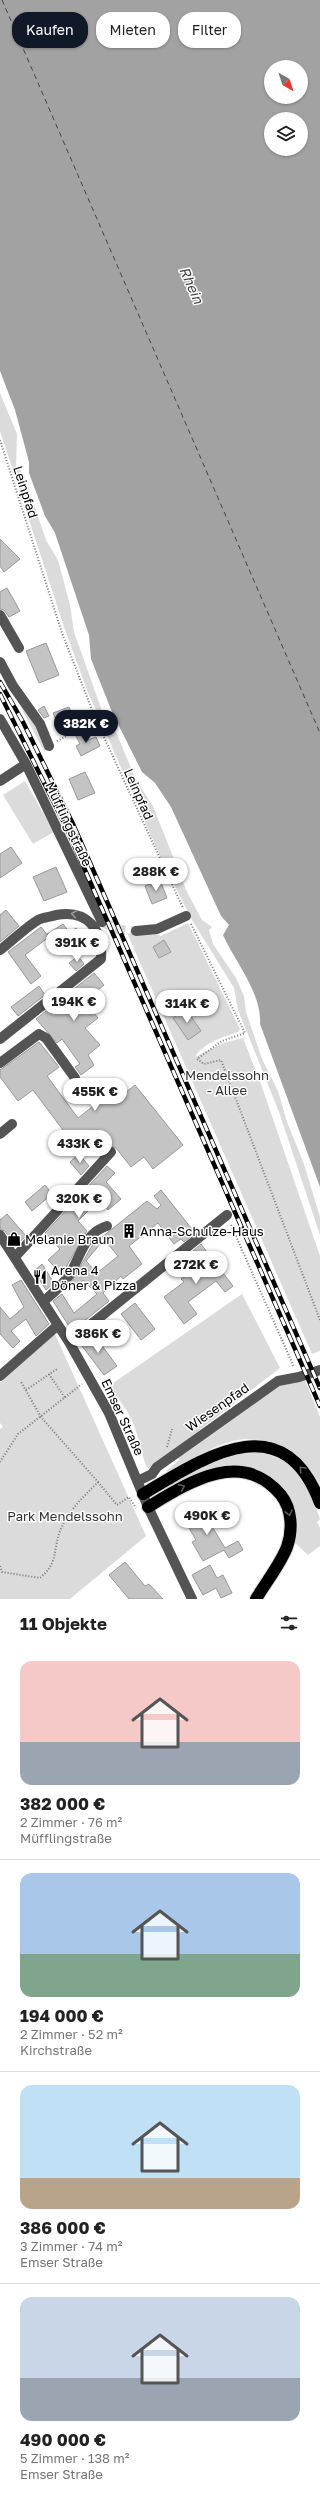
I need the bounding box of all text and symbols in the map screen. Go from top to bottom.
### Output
chip: Kaufen [12,12,88,48]
chip: Mieten [96,12,170,48]
chip: Filter [178,12,241,48]
north arrow [264,60,308,104]
map controls [264,60,308,156]
button: layers [264,112,308,156]
water label: Rhein [176,264,208,307]
street label: Leinpfad [10,464,42,520]
pin: 382K € [53,710,119,744]
text: 382K € [63,715,109,731]
street label: Leinpfad [121,766,157,822]
street label: Müfflingstraße [42,779,96,869]
pin: 288K € [123,858,189,892]
text: 288K € [133,863,179,879]
one-way arrow [71,911,77,919]
pin: 391K € [44,929,110,963]
text: 391K € [55,934,99,950]
pin: 194K € [41,988,107,1022]
pin: 314K € [154,990,220,1024]
text: 194K € [52,993,96,1009]
text: 314K € [165,995,209,1011]
park label: Mendelssohn - Allee [185,1067,269,1098]
pin: 455K € [62,1078,128,1112]
text: 455K € [72,1083,118,1099]
pin: 433K € [47,1130,113,1164]
text: 433K € [57,1135,103,1151]
pin: 320K € [46,1185,112,1219]
text: 320K € [56,1190,102,1206]
building icon: Anna-Schulze-Haus [121,1223,137,1239]
place label: Anna-Schulze-Haus [140,1223,264,1239]
shop icon: Melanie Braun [6,1231,22,1247]
place label: Melanie Braun [25,1231,114,1247]
pin: 272K € [163,1251,229,1285]
text: 272K € [174,1256,218,1272]
place label: Arena 4 Döner & Pizza [51,1262,136,1293]
restaurant icon: Arena 4 Döner & Pizza [32,1269,48,1285]
pin: 386K € [65,1320,131,1354]
text: 386K € [75,1325,121,1341]
street label: Emser Straße [98,1376,148,1458]
street label: Wiesenpfad [182,1379,252,1435]
one-way arrow [299,1466,306,1474]
one-way arrow [178,1484,185,1492]
pin: 490K € [174,1502,240,1536]
text: 490K € [184,1507,230,1523]
park label: Park Mendelssohn [7,1508,123,1524]
one-way arrow [284,1510,292,1516]
icon: filters [278,1612,300,1634]
text: 11 Objekte [20,1613,107,1634]
icon: home [124,1687,196,1759]
text: 382 000 € [20,1793,105,1814]
text: 2 Zimmer · 76 m² [20,1814,122,1830]
text: Müfflingstraße [20,1830,112,1846]
icon: home [124,1899,196,1971]
text: 194 000 € [20,2005,104,2026]
text: 2 Zimmer · 52 m² [20,2026,123,2042]
text: Kirchstraße [20,2042,92,2058]
icon: home [124,2111,196,2183]
text: 386 000 € [20,2217,106,2238]
text: 3 Zimmer · 74 m² [20,2238,122,2254]
text: Emser Straße [20,2254,103,2270]
icon: home [124,2323,196,2395]
text: 490 000 € [20,2429,106,2450]
text: 5 Zimmer · 138 m² [20,2450,129,2466]
text: Emser Straße [20,2466,103,2482]

